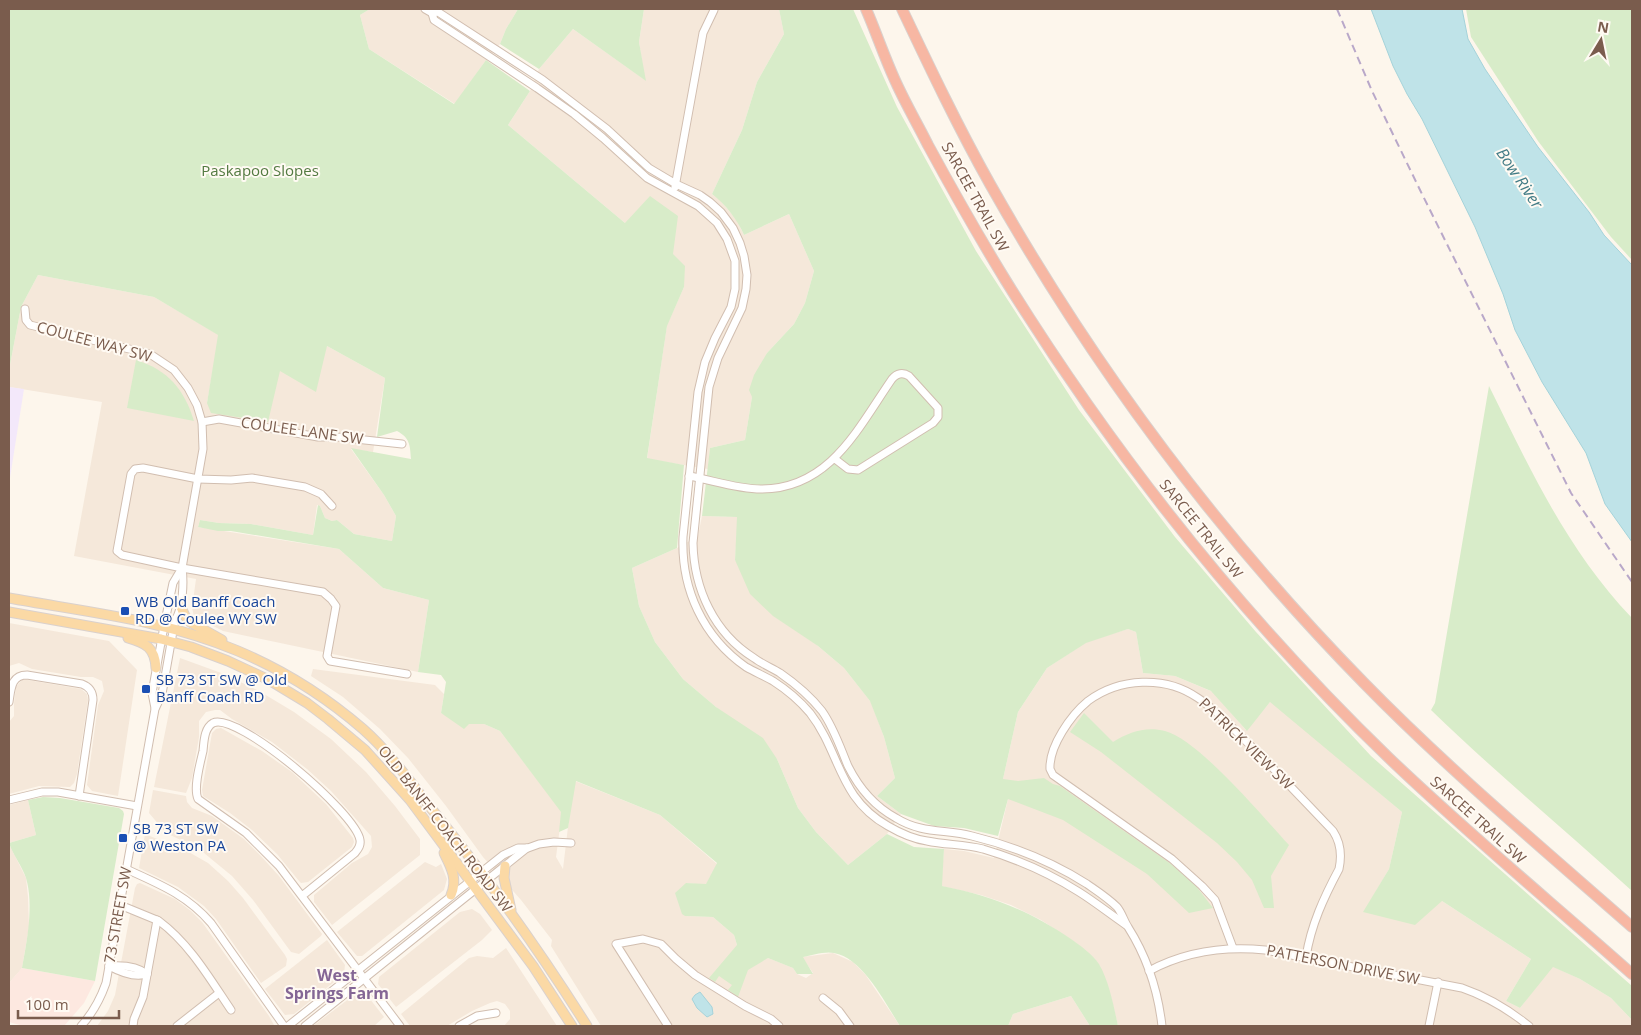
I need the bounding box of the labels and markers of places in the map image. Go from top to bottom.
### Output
place label: WB Old Banff Coach RD @ Coulee WY SW [135,591,277,628]
marker: WB Old Banff Coach RD @ Coulee WY SW [119,605,131,617]
place label: SB 73 ST SW @ Old Banff Coach RD [156,669,287,706]
marker: SB 73 ST SW @ Old Banff Coach RD [140,683,152,695]
place label: SB 73 ST SW @ Weston PA [133,818,226,855]
marker: SB 73 ST SW @ Weston PA [117,832,129,844]

